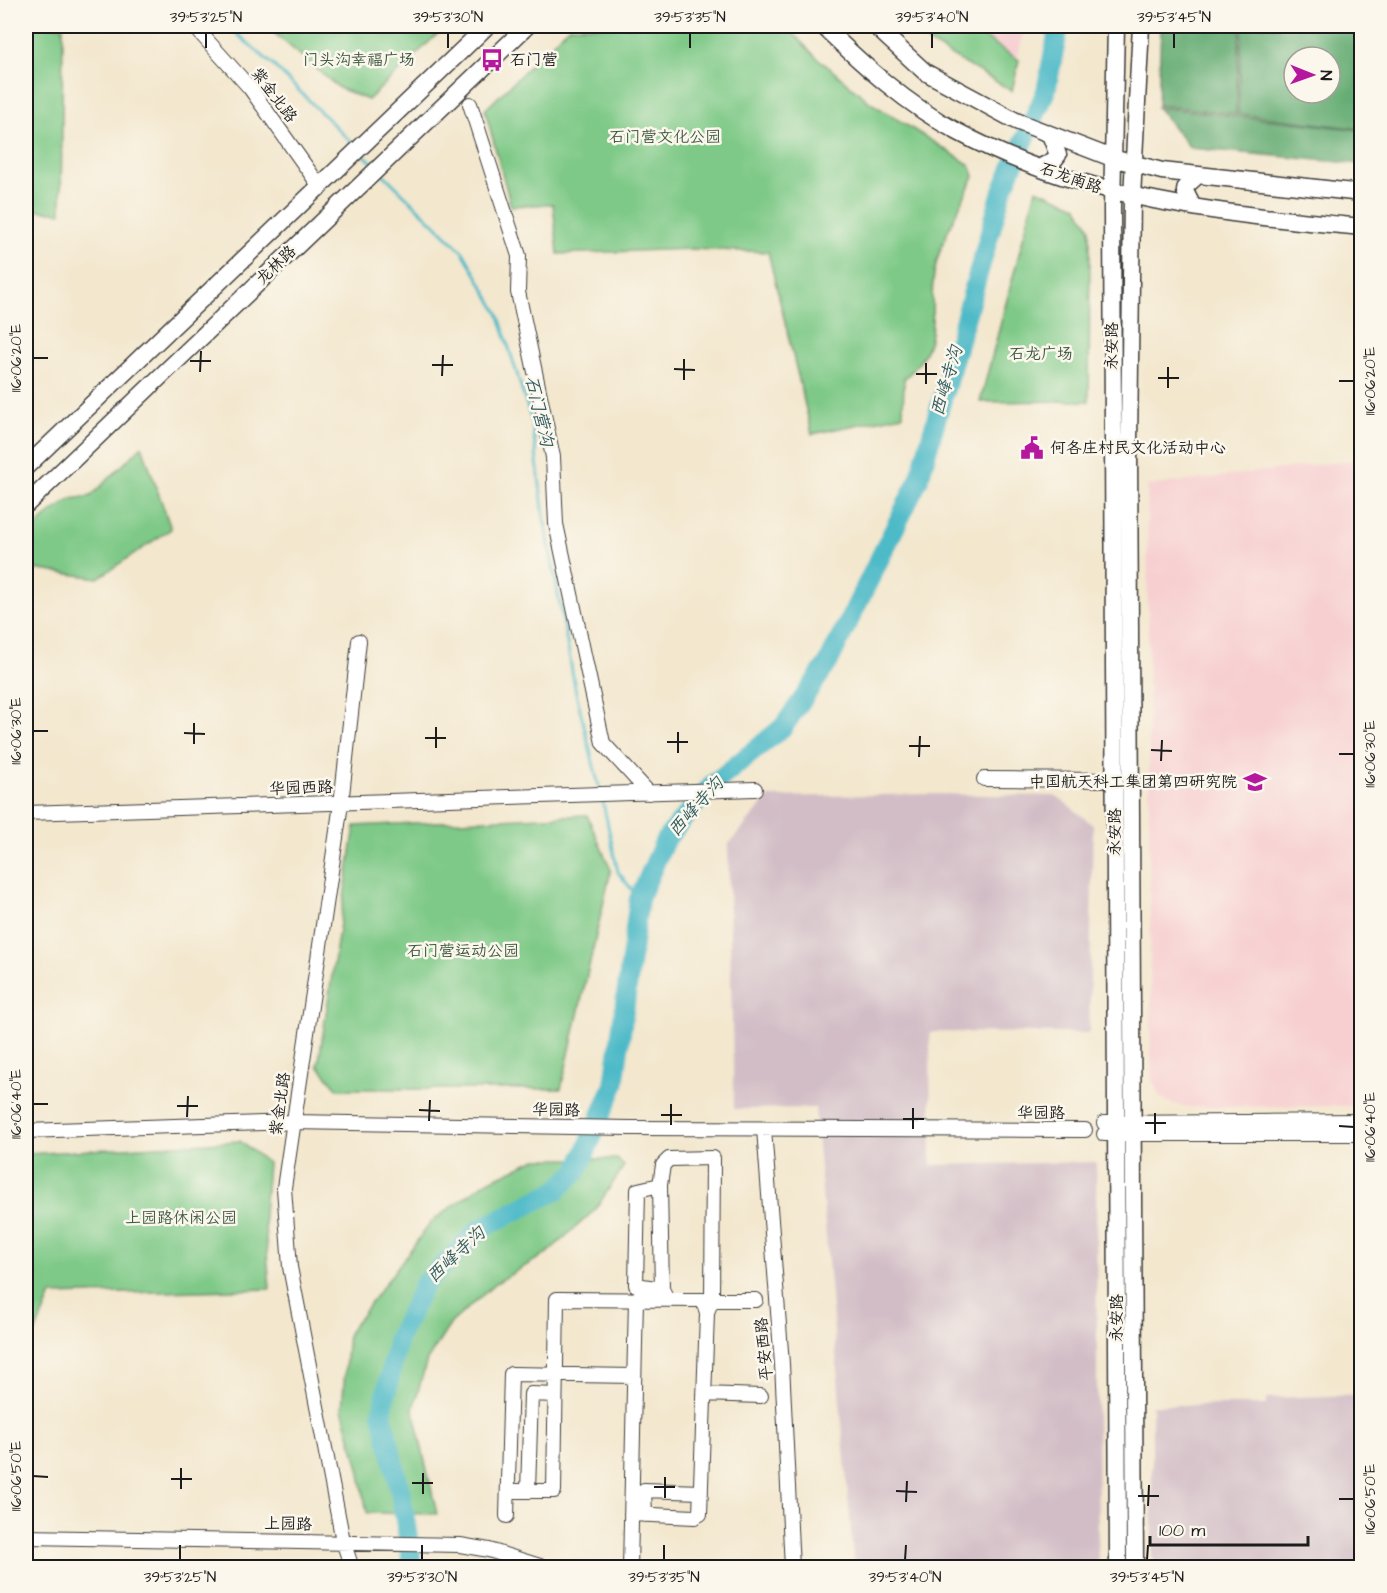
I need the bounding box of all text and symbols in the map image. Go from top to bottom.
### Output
text: 39°53'25"N [170,7,242,28]
text: 39°53'30"N [413,7,483,28]
text: 39°53'35"N [654,7,726,28]
text: 39°53'40"N [896,7,968,28]
text: 39°53'45"N [1137,7,1211,28]
north arrow [1282,45,1342,105]
bus stop icon: 石门营 [479,47,505,73]
park label: 门头沟幸福广场 [303,49,415,71]
place label: 石门营 [510,49,558,71]
street label: 紫金北路 [246,63,302,127]
text: N [1315,70,1337,80]
park label: 石门营文化公园 [609,126,721,148]
street label: 石龙南路 [1037,157,1105,199]
street label: 龙林路 [251,240,301,290]
street label: 永安路 [1101,322,1123,370]
text: 116°06'20"E [6,324,27,392]
water label: 西峰寺沟 [925,341,969,419]
park label: 石龙广场 [1009,343,1073,365]
text: 116°06'20"E [1360,347,1381,415]
water label: 石门营沟 [519,373,560,451]
public building icon: 何各庄村民文化活动中心 [1019,435,1045,461]
place label: 何各庄村民文化活动中心 [1050,437,1226,459]
text: 116°06'30"E [6,697,27,765]
text: 116°06'30"E [1360,720,1381,788]
school or university icon: 中国航天科工集团第四研究院 [1242,769,1268,795]
water label: 西峰寺沟 [663,770,731,842]
place label: 中国航天科工集团第四研究院 [1029,771,1237,793]
street label: 华园西路 [269,776,333,800]
street label: 永安路 [1104,808,1126,856]
park label: 石门营运动公园 [407,940,519,962]
text: 116°06'40"E [6,1069,27,1139]
street label: 紫金北路 [265,1071,295,1137]
text: 116°06'40"E [1360,1092,1381,1162]
street label: 华园路 [532,1099,580,1121]
street label: 华园路 [1017,1102,1065,1124]
park label: 上园路休闲公园 [125,1207,237,1229]
water label: 西峰寺沟 [421,1220,492,1289]
street label: 永安路 [1106,1294,1128,1342]
street label: 平安西路 [750,1316,778,1382]
text: 116°06'50"E [6,1441,27,1511]
text: 116°06'50"E [1360,1464,1381,1534]
scale bar [1150,1509,1308,1547]
street label: 上园路 [264,1513,312,1535]
text: 100 m [1159,1518,1205,1543]
text: 39°53'25"N [144,1567,216,1588]
text: 39°53'30"N [387,1567,457,1588]
text: 39°53'35"N [628,1567,700,1588]
text: 39°53'40"N [869,1567,941,1588]
text: 39°53'45"N [1110,1567,1184,1588]

